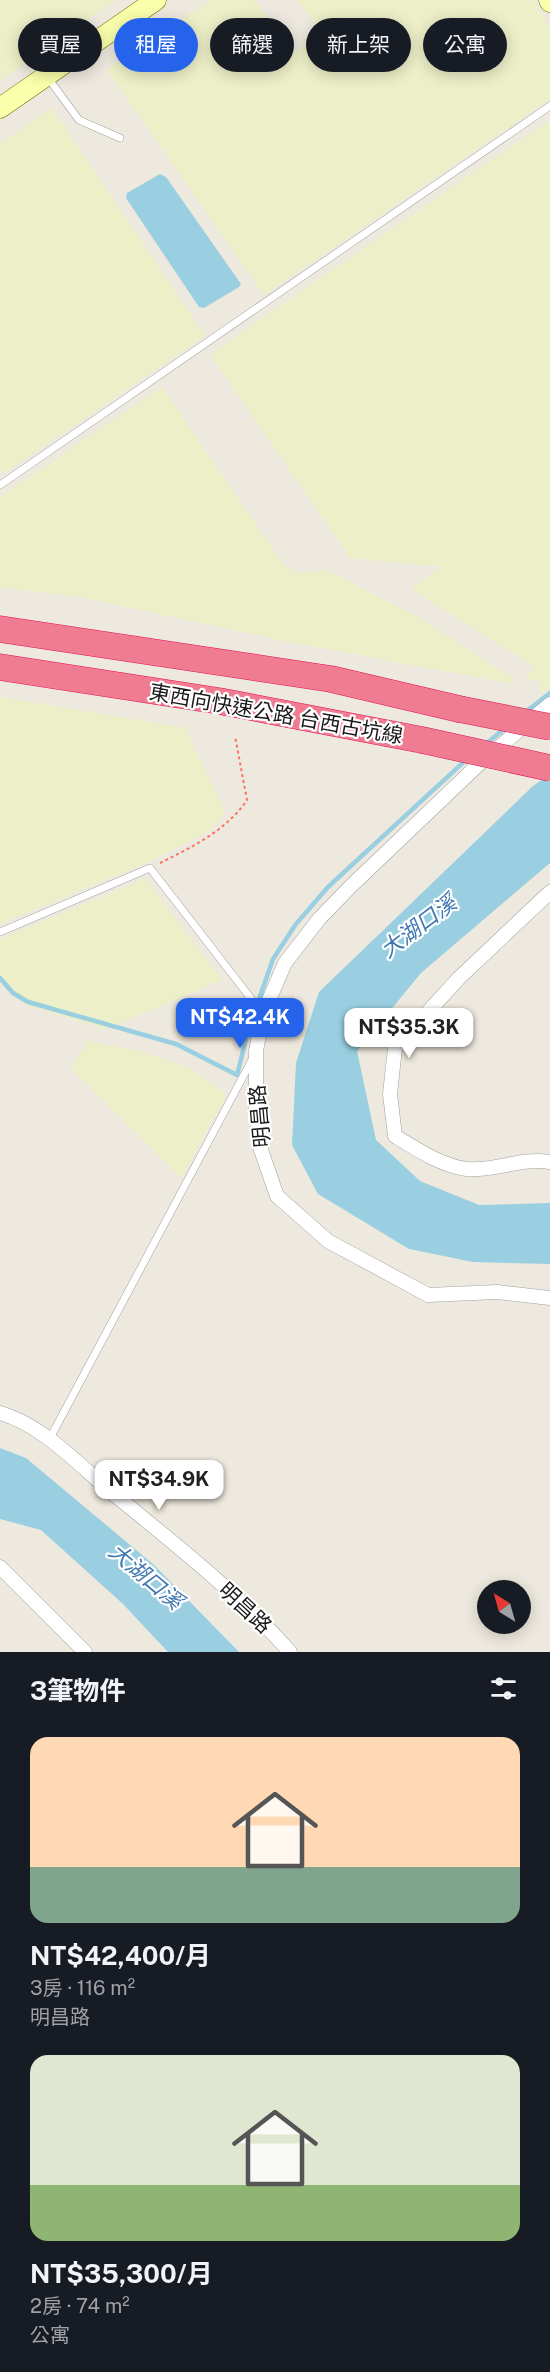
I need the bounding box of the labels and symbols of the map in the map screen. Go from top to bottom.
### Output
street label: 東西向快速公路 台西古坑線 [147,679,405,748]
water label: 大湖口溪 [375,887,463,963]
pin: NT$42.4K [178,998,302,1049]
pin: NT$35.3K [347,1008,471,1059]
street label: 明昌路 [244,1084,275,1149]
pin: NT$34.9K [97,1460,221,1511]
water label: 大湖口溪 [104,1538,190,1616]
street label: 明昌路 [214,1577,277,1638]
north arrow [477,1580,531,1634]

